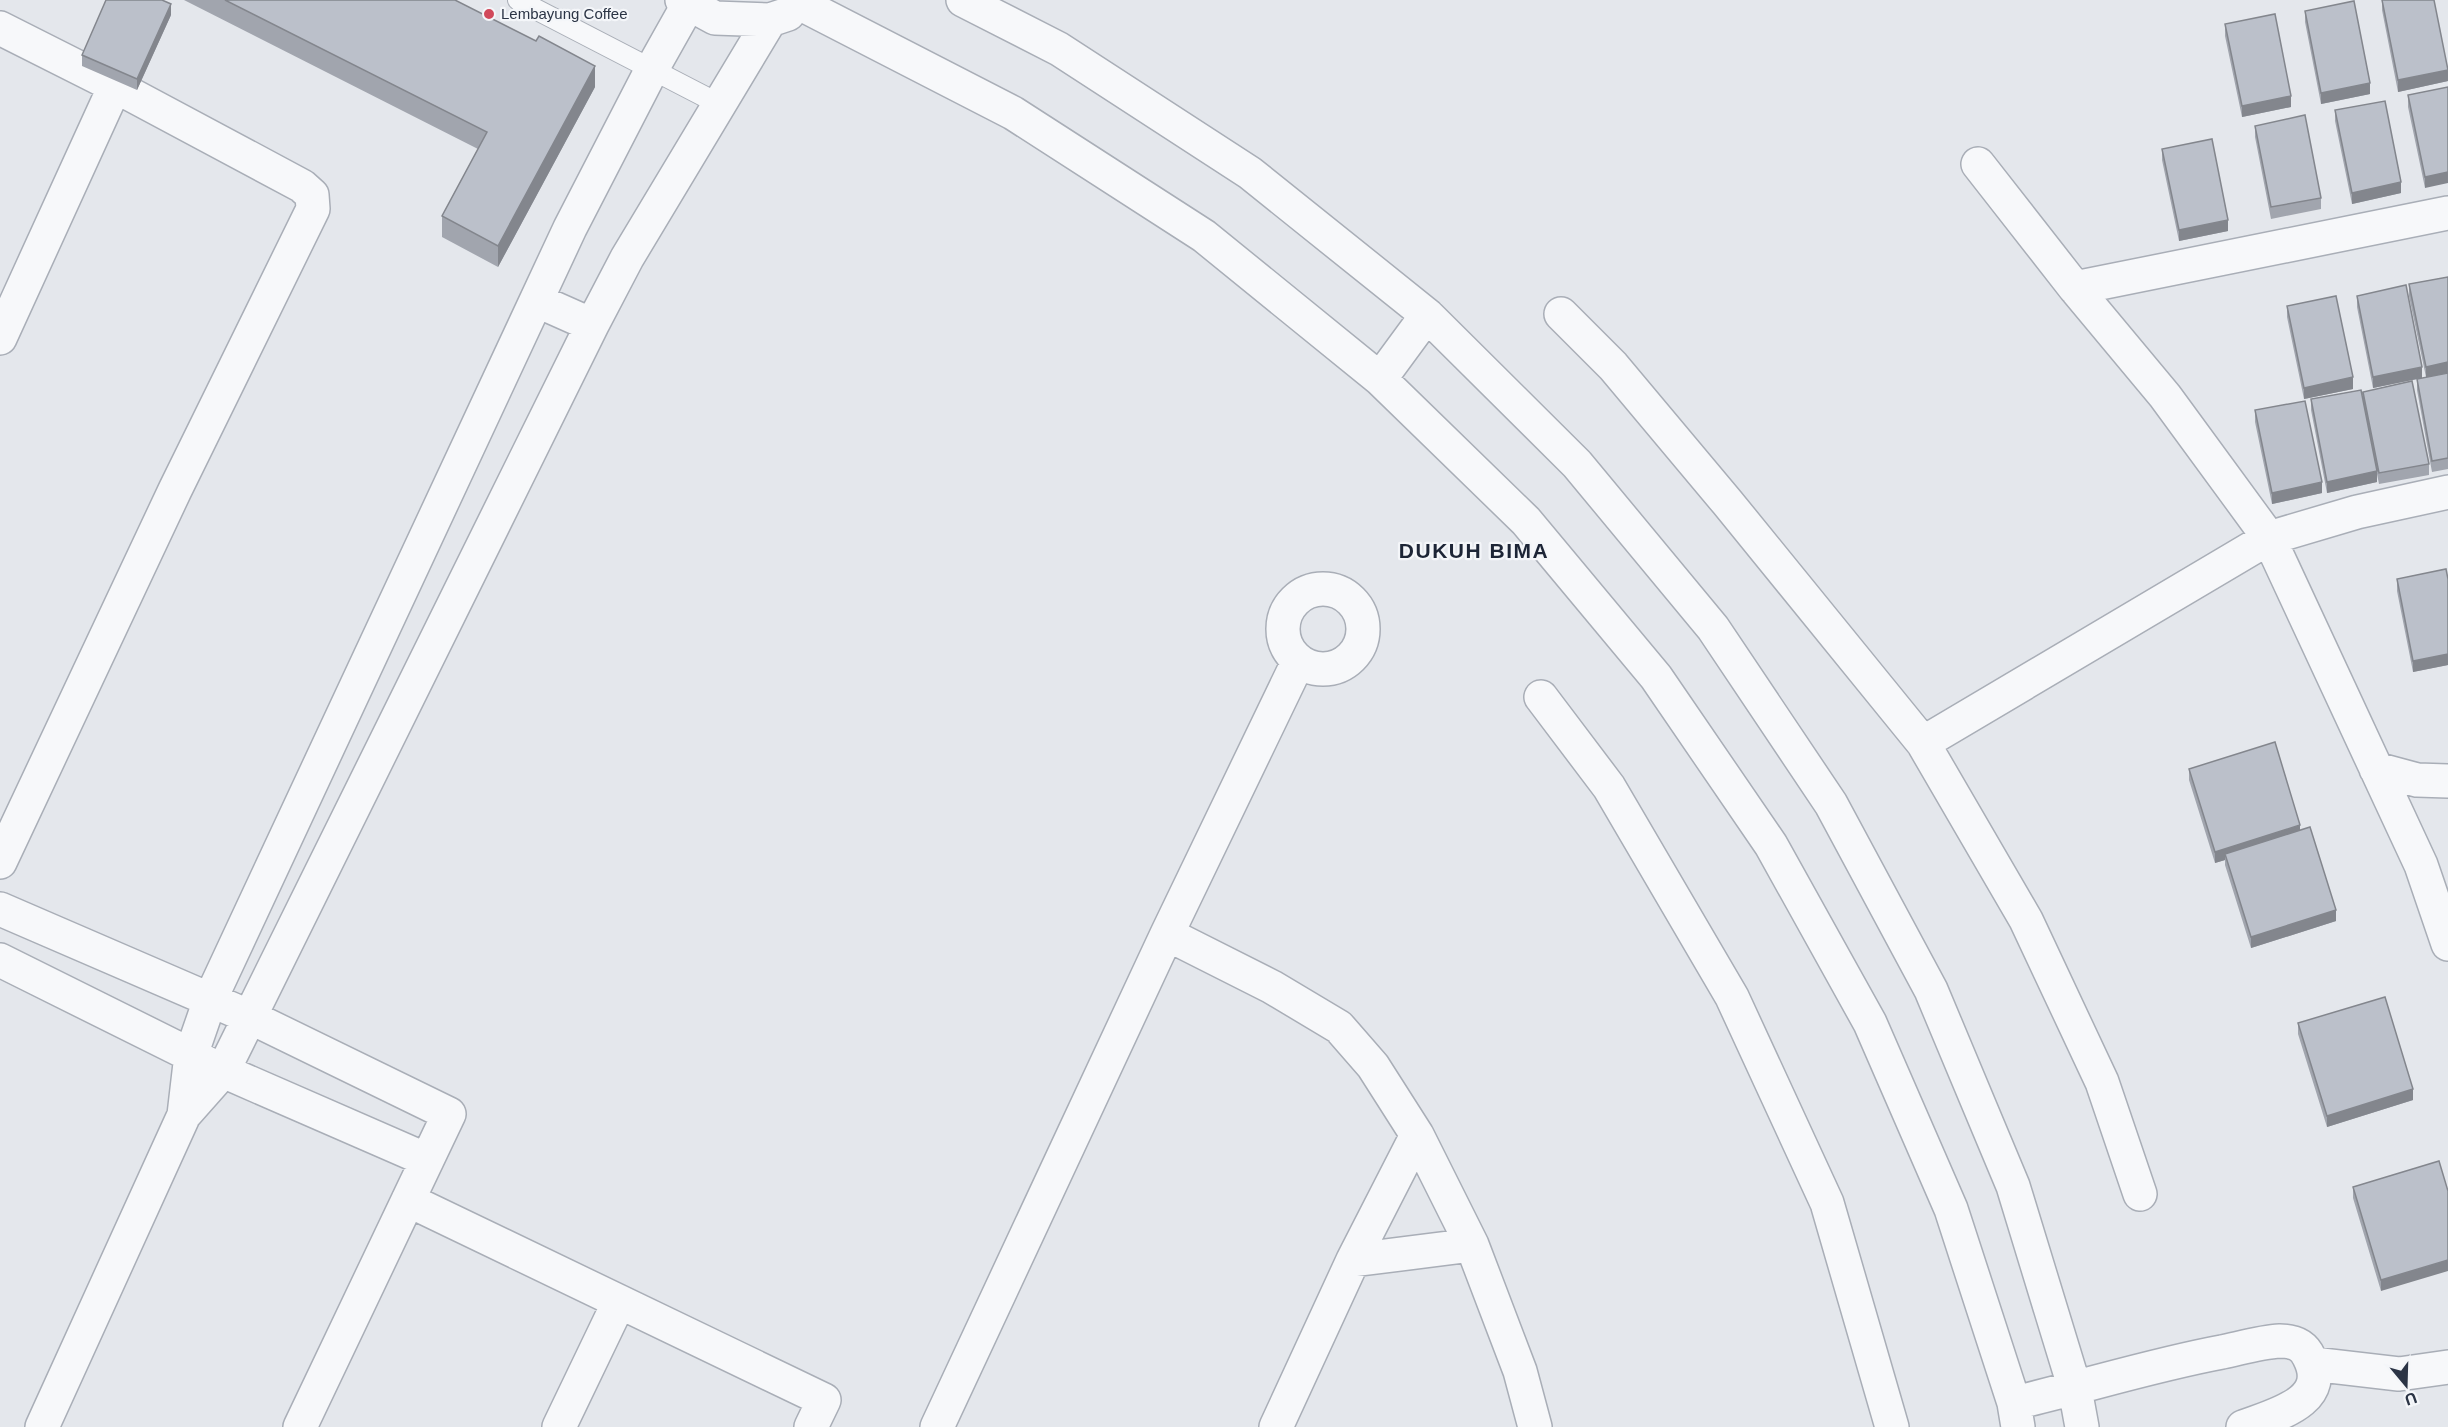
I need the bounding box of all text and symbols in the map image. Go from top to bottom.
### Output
place label: Lembayung Coffee [501,5,627,22]
marker: Lembayung Coffee [482,7,496,21]
district label: DUKUH BIMA [1399,539,1549,562]
north arrow [2376,1355,2436,1415]
text: U [2402,1389,2419,1409]

